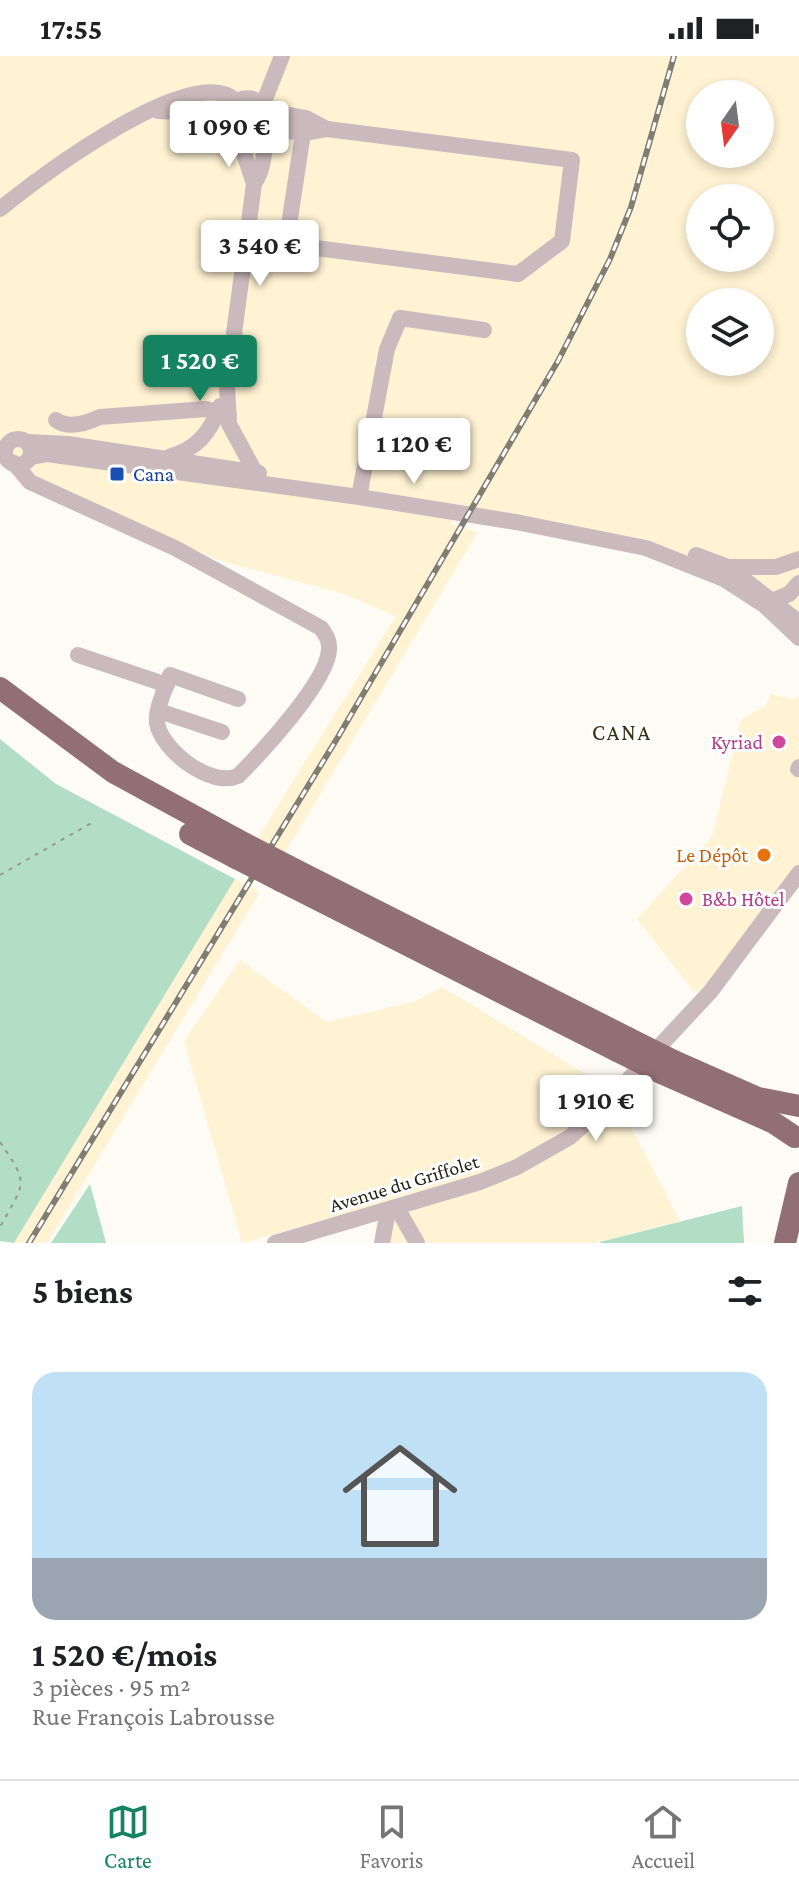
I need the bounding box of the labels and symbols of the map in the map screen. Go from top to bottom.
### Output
north arrow [686,80,774,168]
pin: 1 090 € [155,101,303,169]
pin: 3 540 € [186,220,334,288]
pin: 1 520 € [126,335,274,403]
pin: 1 120 € [340,418,488,486]
place label: Cana [133,463,174,485]
marker: Cana [108,465,126,483]
district label: CANA [592,720,652,745]
place label: Kyriad [711,731,763,754]
marker: Kyriad [770,733,788,751]
place label: Le Dépôt [676,844,748,867]
marker: Le Dépôt [755,846,773,864]
place label: B&b Hôtel [702,888,784,910]
marker: B&b Hôtel [677,890,695,908]
pin: 1 910 € [522,1075,670,1143]
street label: Avenue du Griffolet [327,1150,482,1216]

